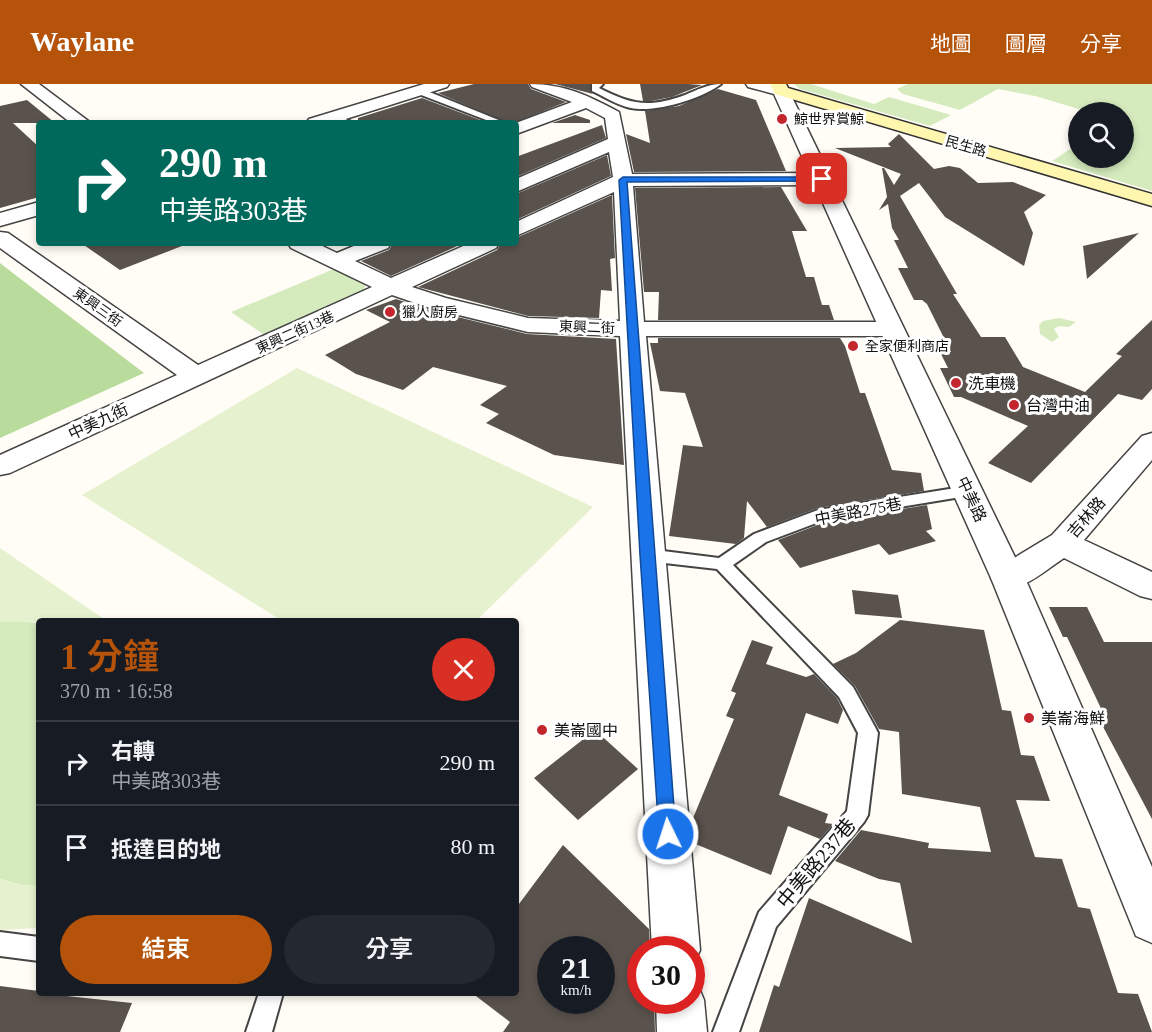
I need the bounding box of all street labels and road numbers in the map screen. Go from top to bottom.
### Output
street label: 民生路 [944,133,988,159]
street label: 東興三街 [70,285,125,330]
street label: 東興二街13巷 [254,309,337,356]
street label: 東興二街 [559,319,615,336]
street label: 中美九街 [66,400,131,443]
street label: 中美路 [954,474,989,525]
street label: 吉林路 [1064,494,1109,541]
street label: 中美路275巷 [813,495,903,528]
street label: 中美路237巷 [772,814,860,912]

